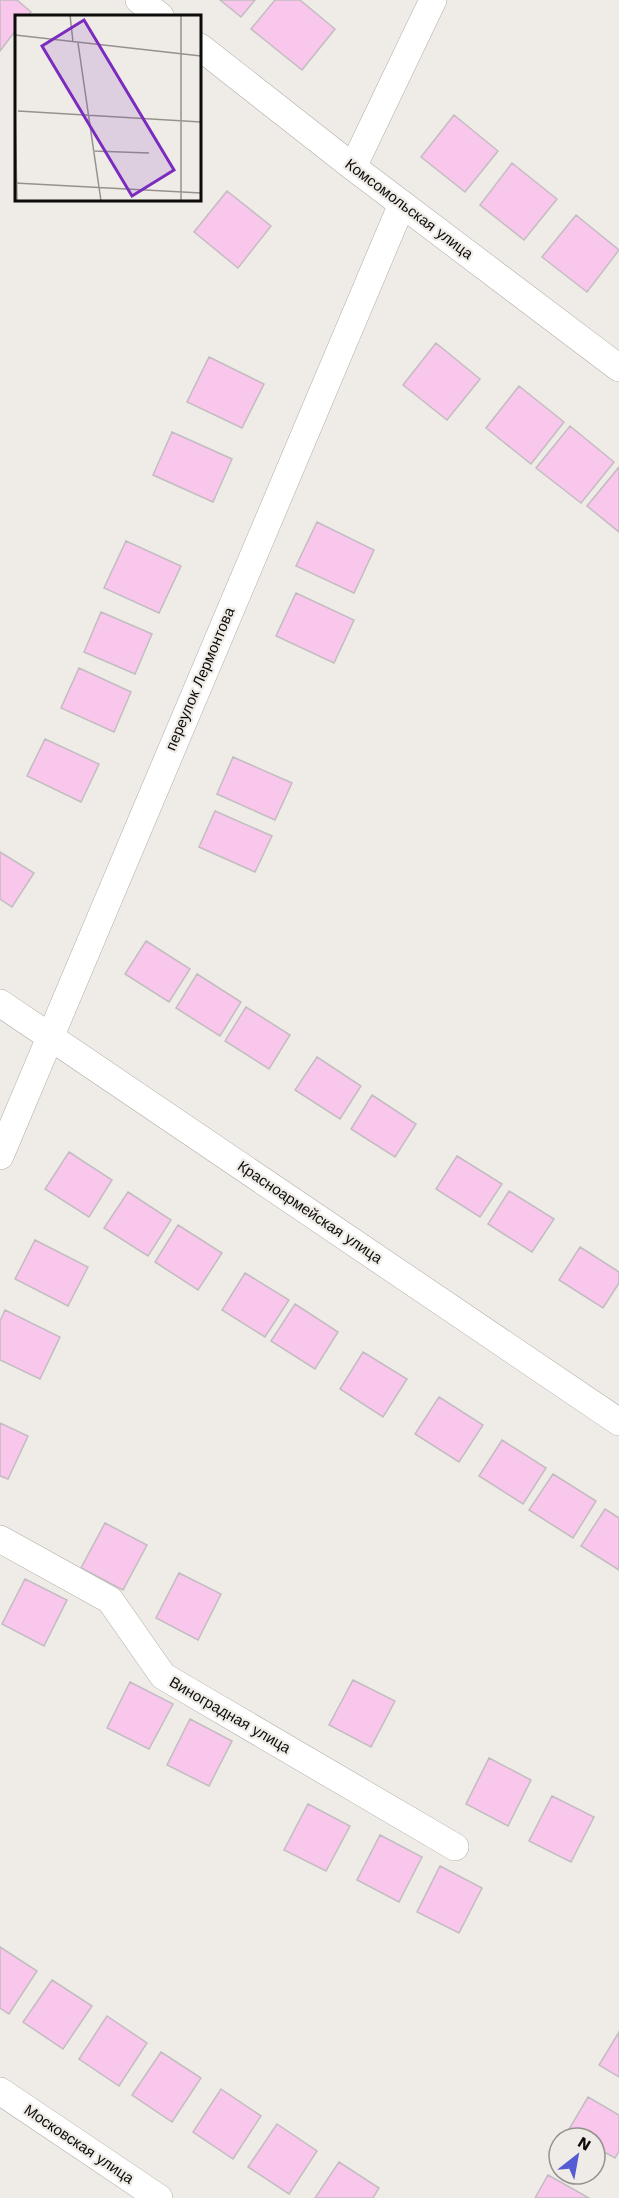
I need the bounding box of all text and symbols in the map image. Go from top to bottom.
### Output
inset map [15,15,201,201]
street label: Комсомольская улица [341,155,477,263]
street label: переулок Лермонтова [162,604,239,753]
street label: Красноармейская улица [234,1157,386,1267]
street label: Виноградная улица [166,1673,294,1757]
street label: Московская улица [21,2101,138,2188]
north arrow [547,2126,607,2186]
text: N [574,2132,594,2155]

